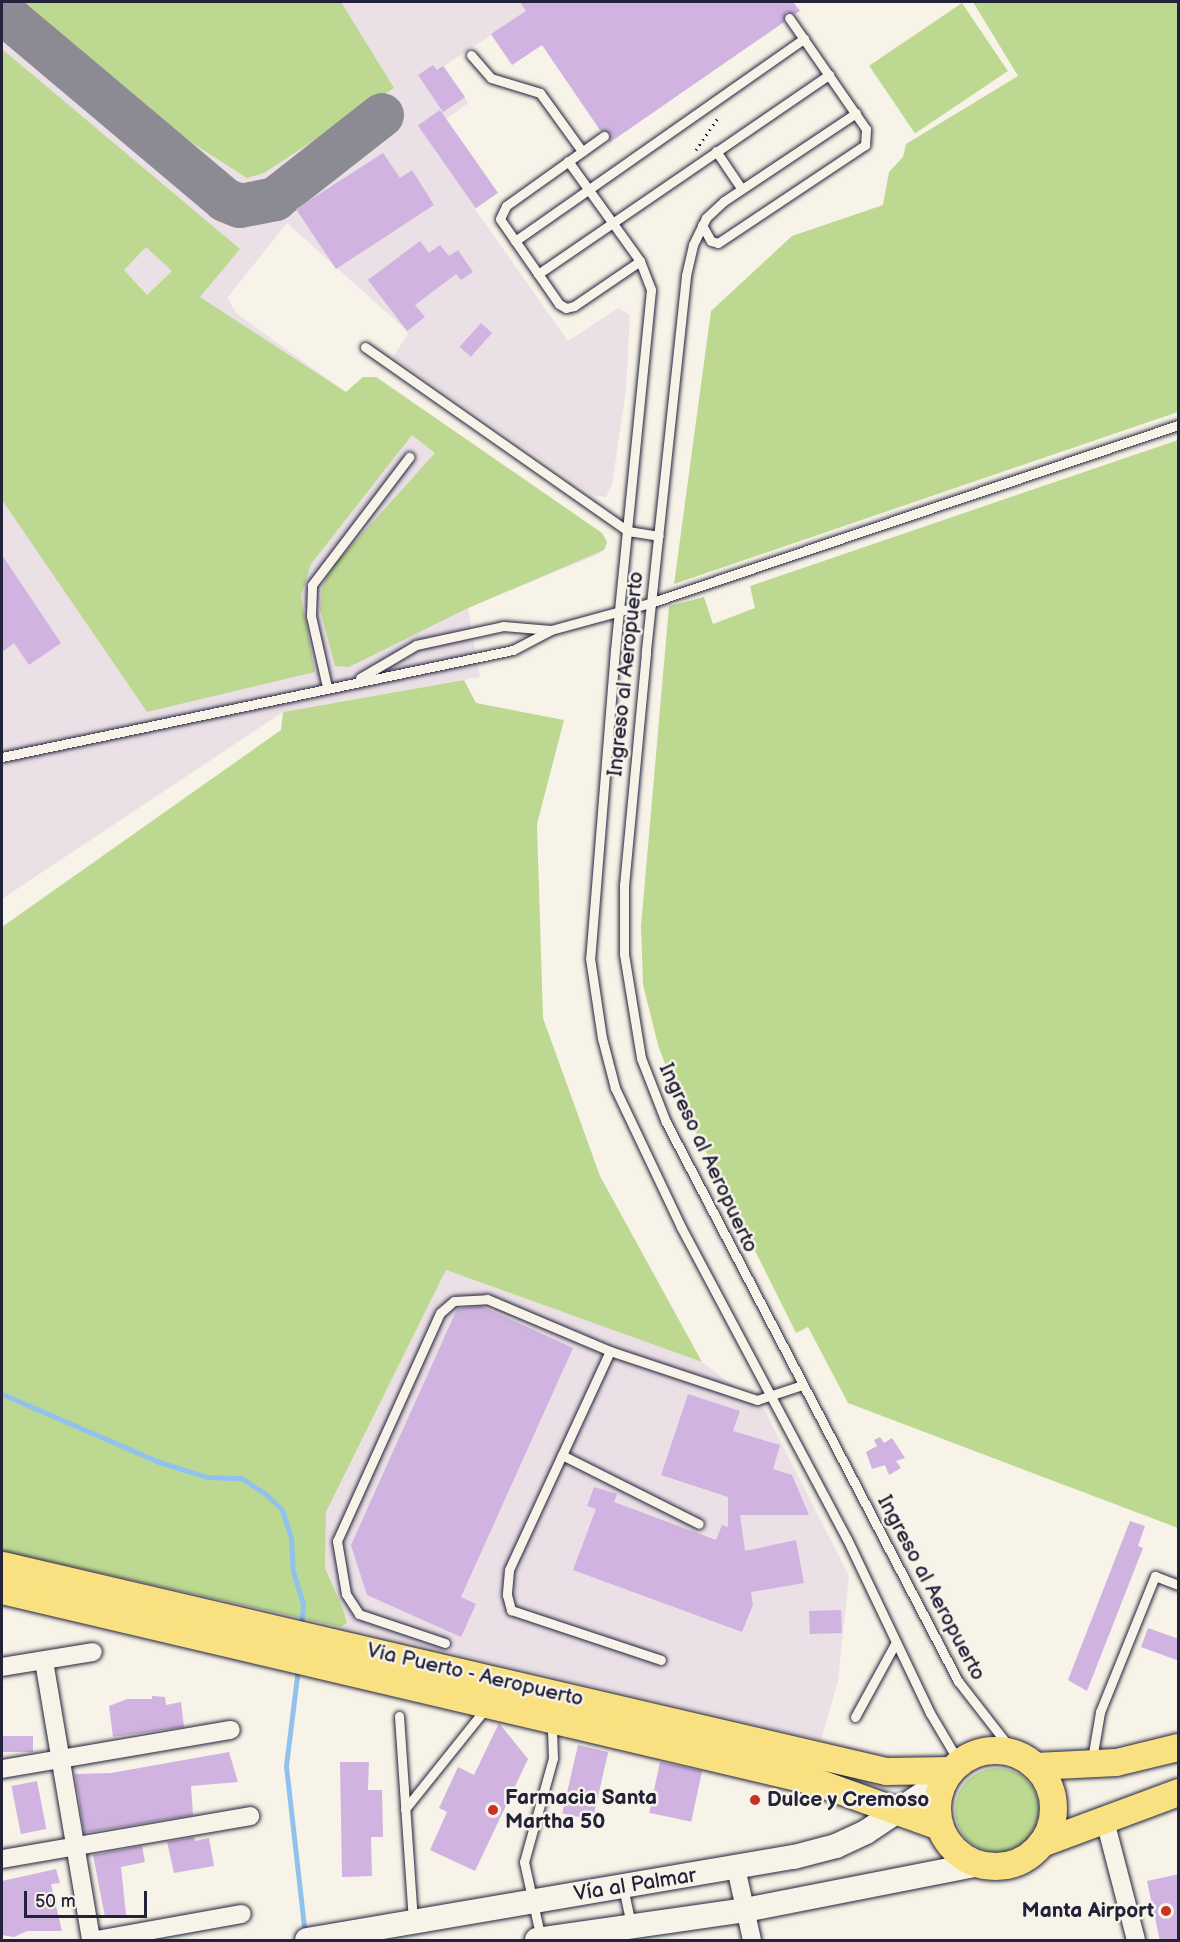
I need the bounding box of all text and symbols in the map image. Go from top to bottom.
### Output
street label: Ingreso al Aeropuerto [603,570,649,778]
street label: Ingreso al Aeropuerto [653,1059,763,1257]
street label: Ingreso al Aeropuerto [872,1491,990,1685]
street label: Via Puerto - Aeropuerto [364,1638,586,1712]
place label: Farmacia Santa Martha 50 [505,1785,657,1835]
place label: Dulce y Cremoso [767,1787,930,1813]
marker: Dulce y Cremoso [748,1793,762,1807]
marker: Farmacia Santa Martha 50 [486,1803,500,1817]
street label: Vía al Palmar [572,1863,698,1907]
scale bar [27,1879,150,1917]
text: 50 m [35,1891,76,1912]
place label: Manta Airport [1022,1898,1154,1924]
marker: Manta Airport [1159,1904,1173,1918]

